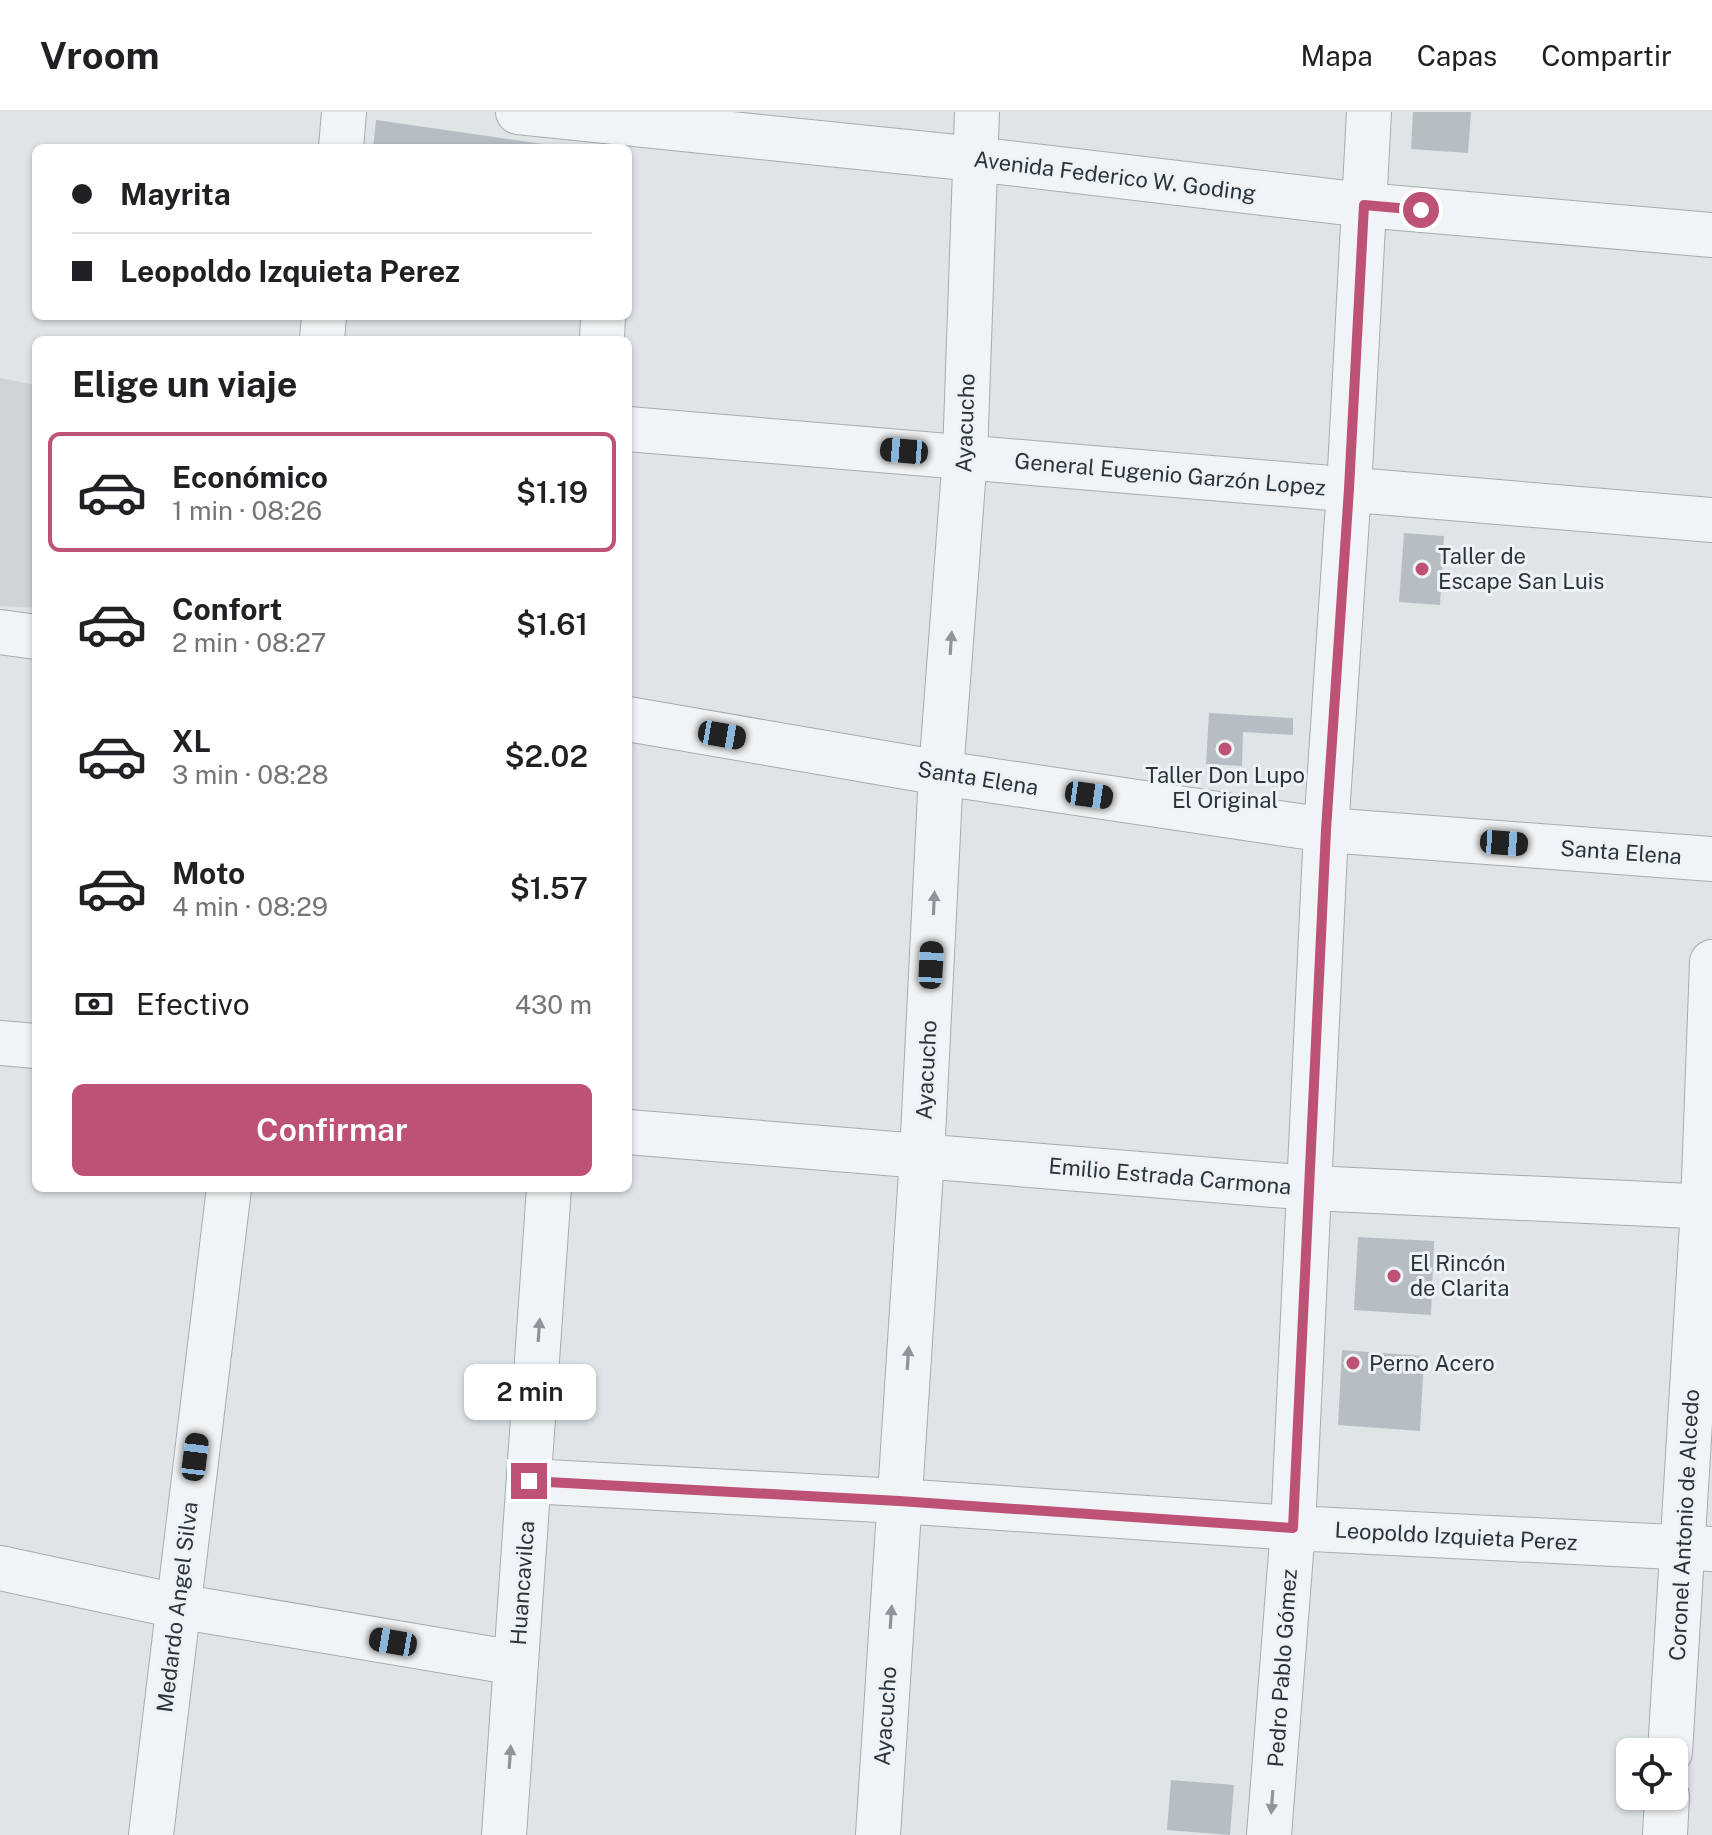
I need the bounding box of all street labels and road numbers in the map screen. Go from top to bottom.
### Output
street label: Avenida Federico W. Goding [972,146,1258,206]
street label: Ayacucho [950,373,980,473]
street label: General Eugenio Garzón Lopez [1013,447,1327,501]
street label: Santa Elena [916,756,1040,800]
street label: Santa Elena [1559,835,1683,869]
street label: Ayacucho [910,1020,942,1120]
street label: Emilio Estrada Carmona [1048,1152,1292,1200]
street label: Coronel Antonio de Alcedo [1664,1388,1704,1662]
street label: Medardo Angel Silva [151,1500,203,1714]
street label: Leopoldo Izquieta Perez [1334,1517,1578,1555]
street label: Huancavilca [505,1520,539,1646]
street label: Pedro Pablo Gómez [1262,1568,1302,1768]
street label: Ayacucho [869,1665,901,1767]

